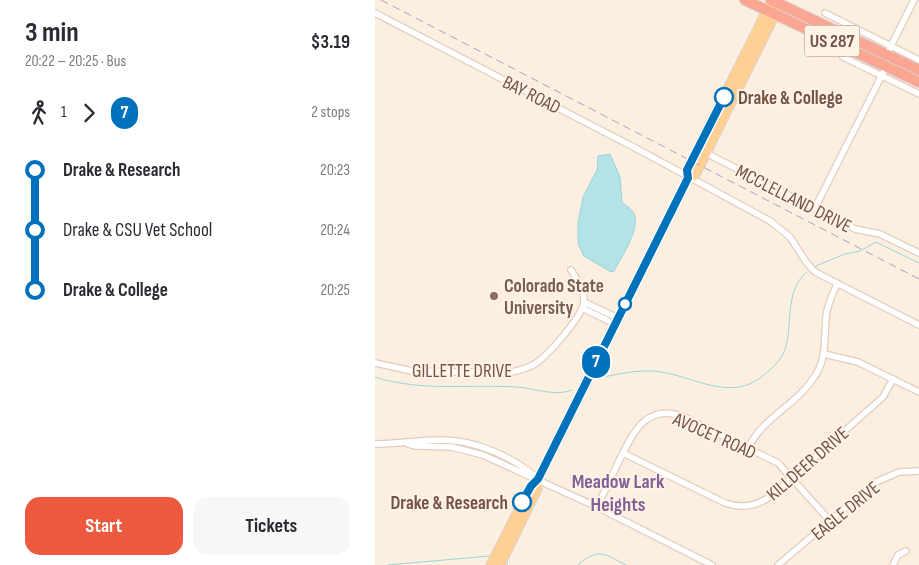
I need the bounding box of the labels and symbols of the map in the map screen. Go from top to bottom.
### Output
road number: US 287 [805,26,859,56]
street label: BAY ROAD [498,71,564,120]
marker: Drake & College [714,87,734,107]
place label: Drake & College [738,87,843,110]
street label: MCCLELLAND DRIVE [731,160,855,238]
place label: Colorado State University [504,275,604,320]
marker: Colorado State University [488,290,500,302]
unlabelled marker [618,297,632,311]
line badge: 7 [580,346,612,378]
street label: GILLETTE DRIVE [412,360,512,383]
street label: AVOCET ROAD [668,407,760,465]
street label: KILLDEER DRIVE [762,422,854,506]
district label: Meadow Lark Heights [572,470,665,517]
street label: EAGLE DRIVE [807,477,885,546]
place label: Drake & Research [390,492,508,515]
marker: Drake & Research [512,492,532,512]

